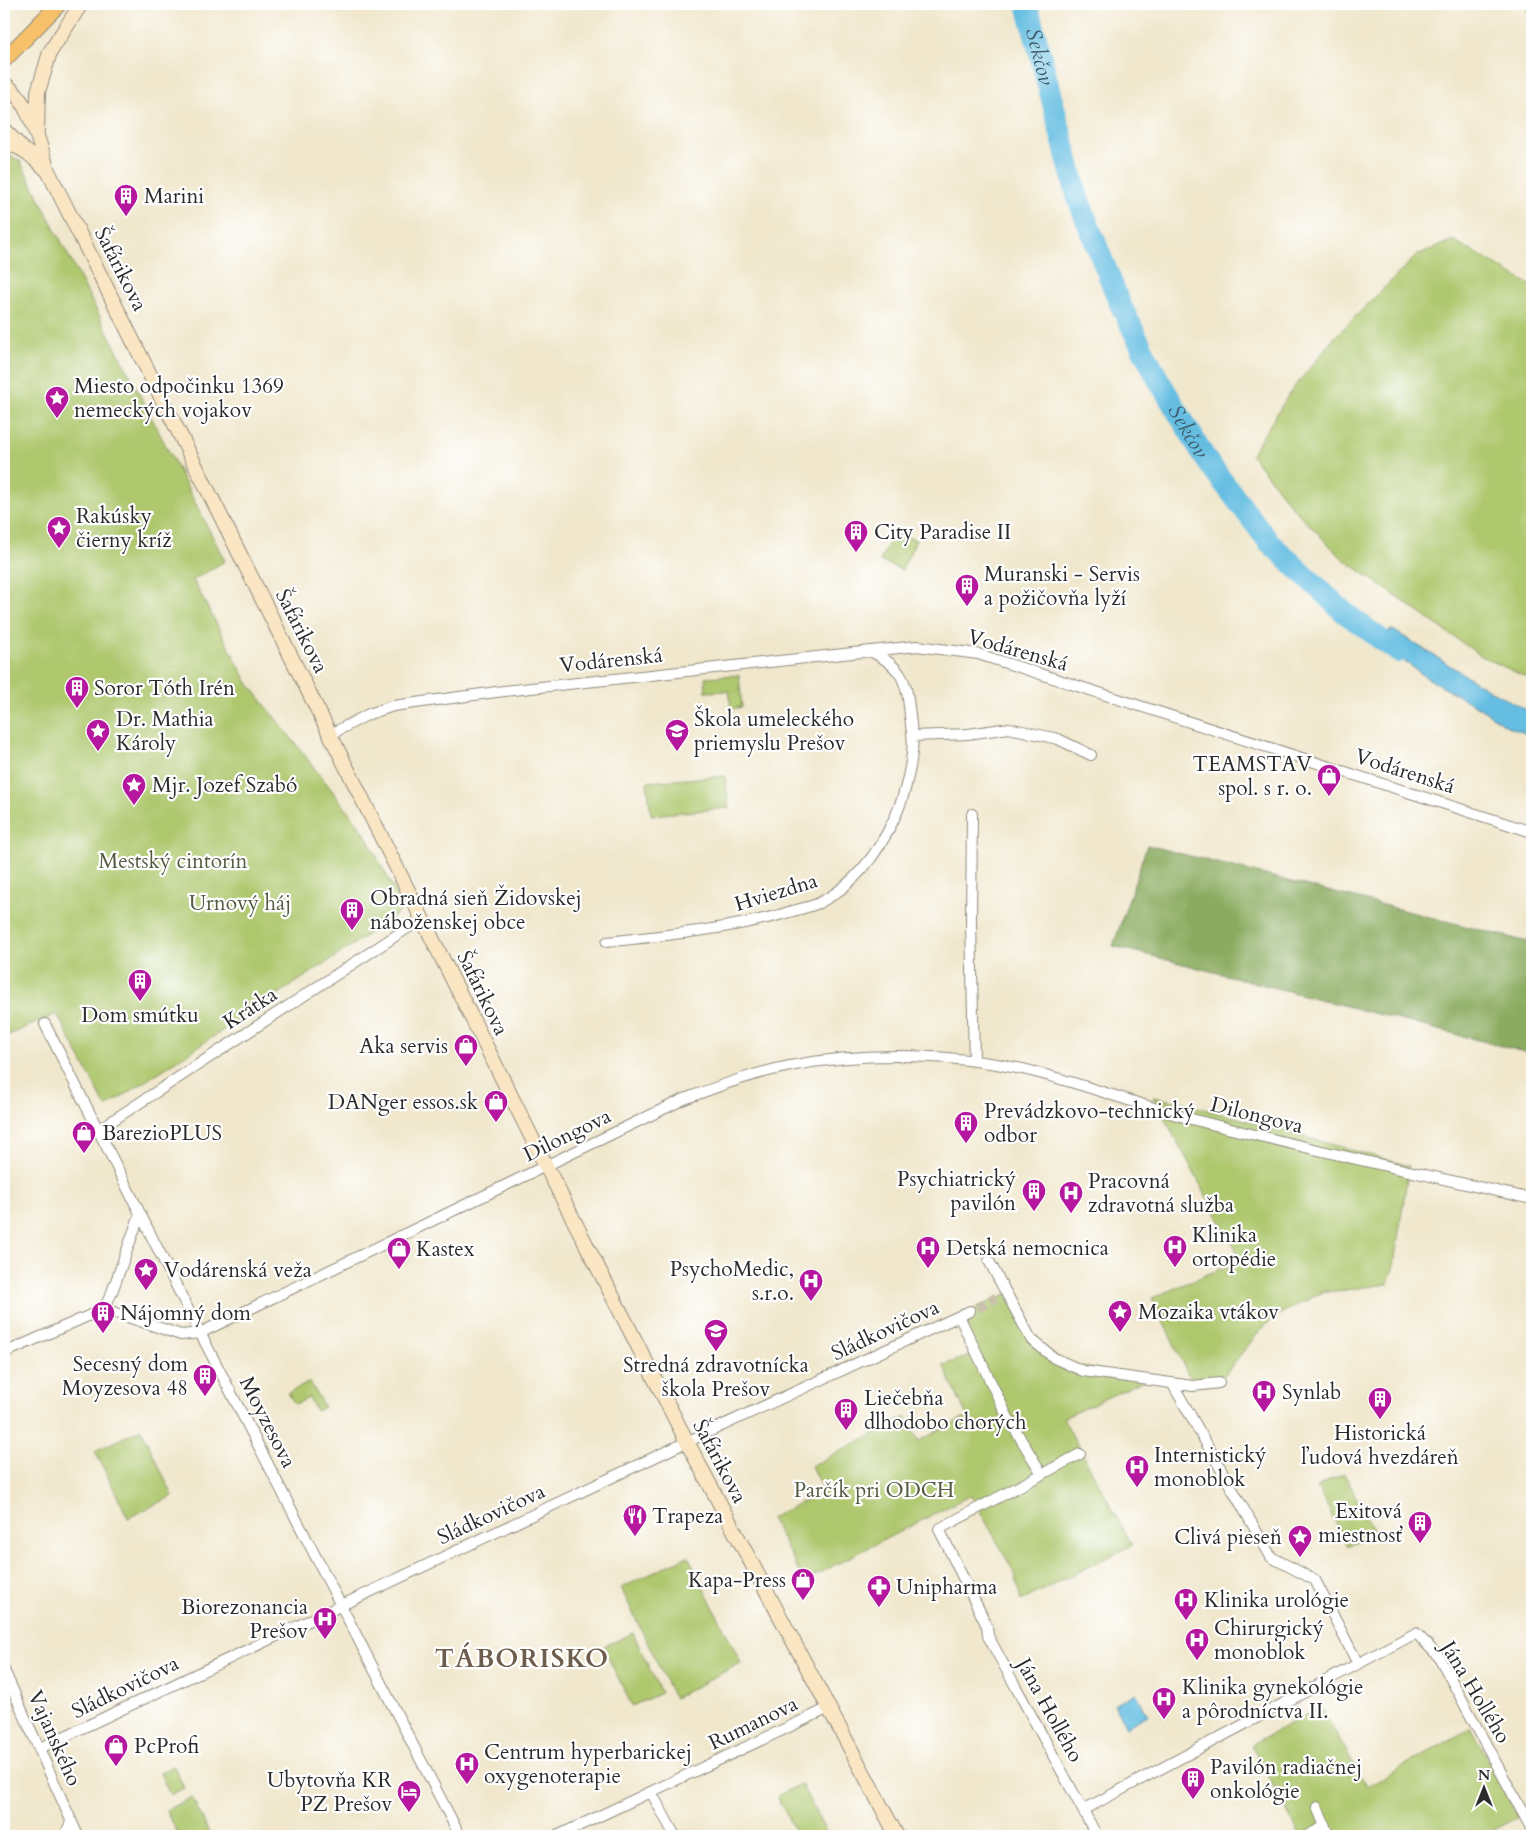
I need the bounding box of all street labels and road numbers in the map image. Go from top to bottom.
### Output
street label: Šafárikova [87,222,155,316]
street label: Šafárikova [268,584,336,678]
street label: Vodárenská [964,622,1072,679]
street label: Vodárenská [558,641,664,680]
street label: Vodárenská [1351,742,1459,801]
street label: Hviezdna [731,866,821,919]
street label: Šafárikova [450,946,516,1040]
street label: Krátka [218,980,283,1037]
street label: Dilongova [1208,1090,1306,1141]
street label: Dilongova [518,1102,616,1169]
street label: Sládkovičova [827,1293,944,1368]
street label: Moyzesova [232,1371,303,1473]
street label: Šafárikova [685,1414,755,1508]
street label: Sládkovičova [433,1477,550,1552]
street label: Jána Hollého [1432,1633,1518,1749]
street label: Sládkovičova [67,1649,184,1726]
street label: Jána Hollého [1008,1650,1090,1767]
street label: Vajanského [21,1686,89,1791]
street label: Rumanova [704,1689,803,1758]

